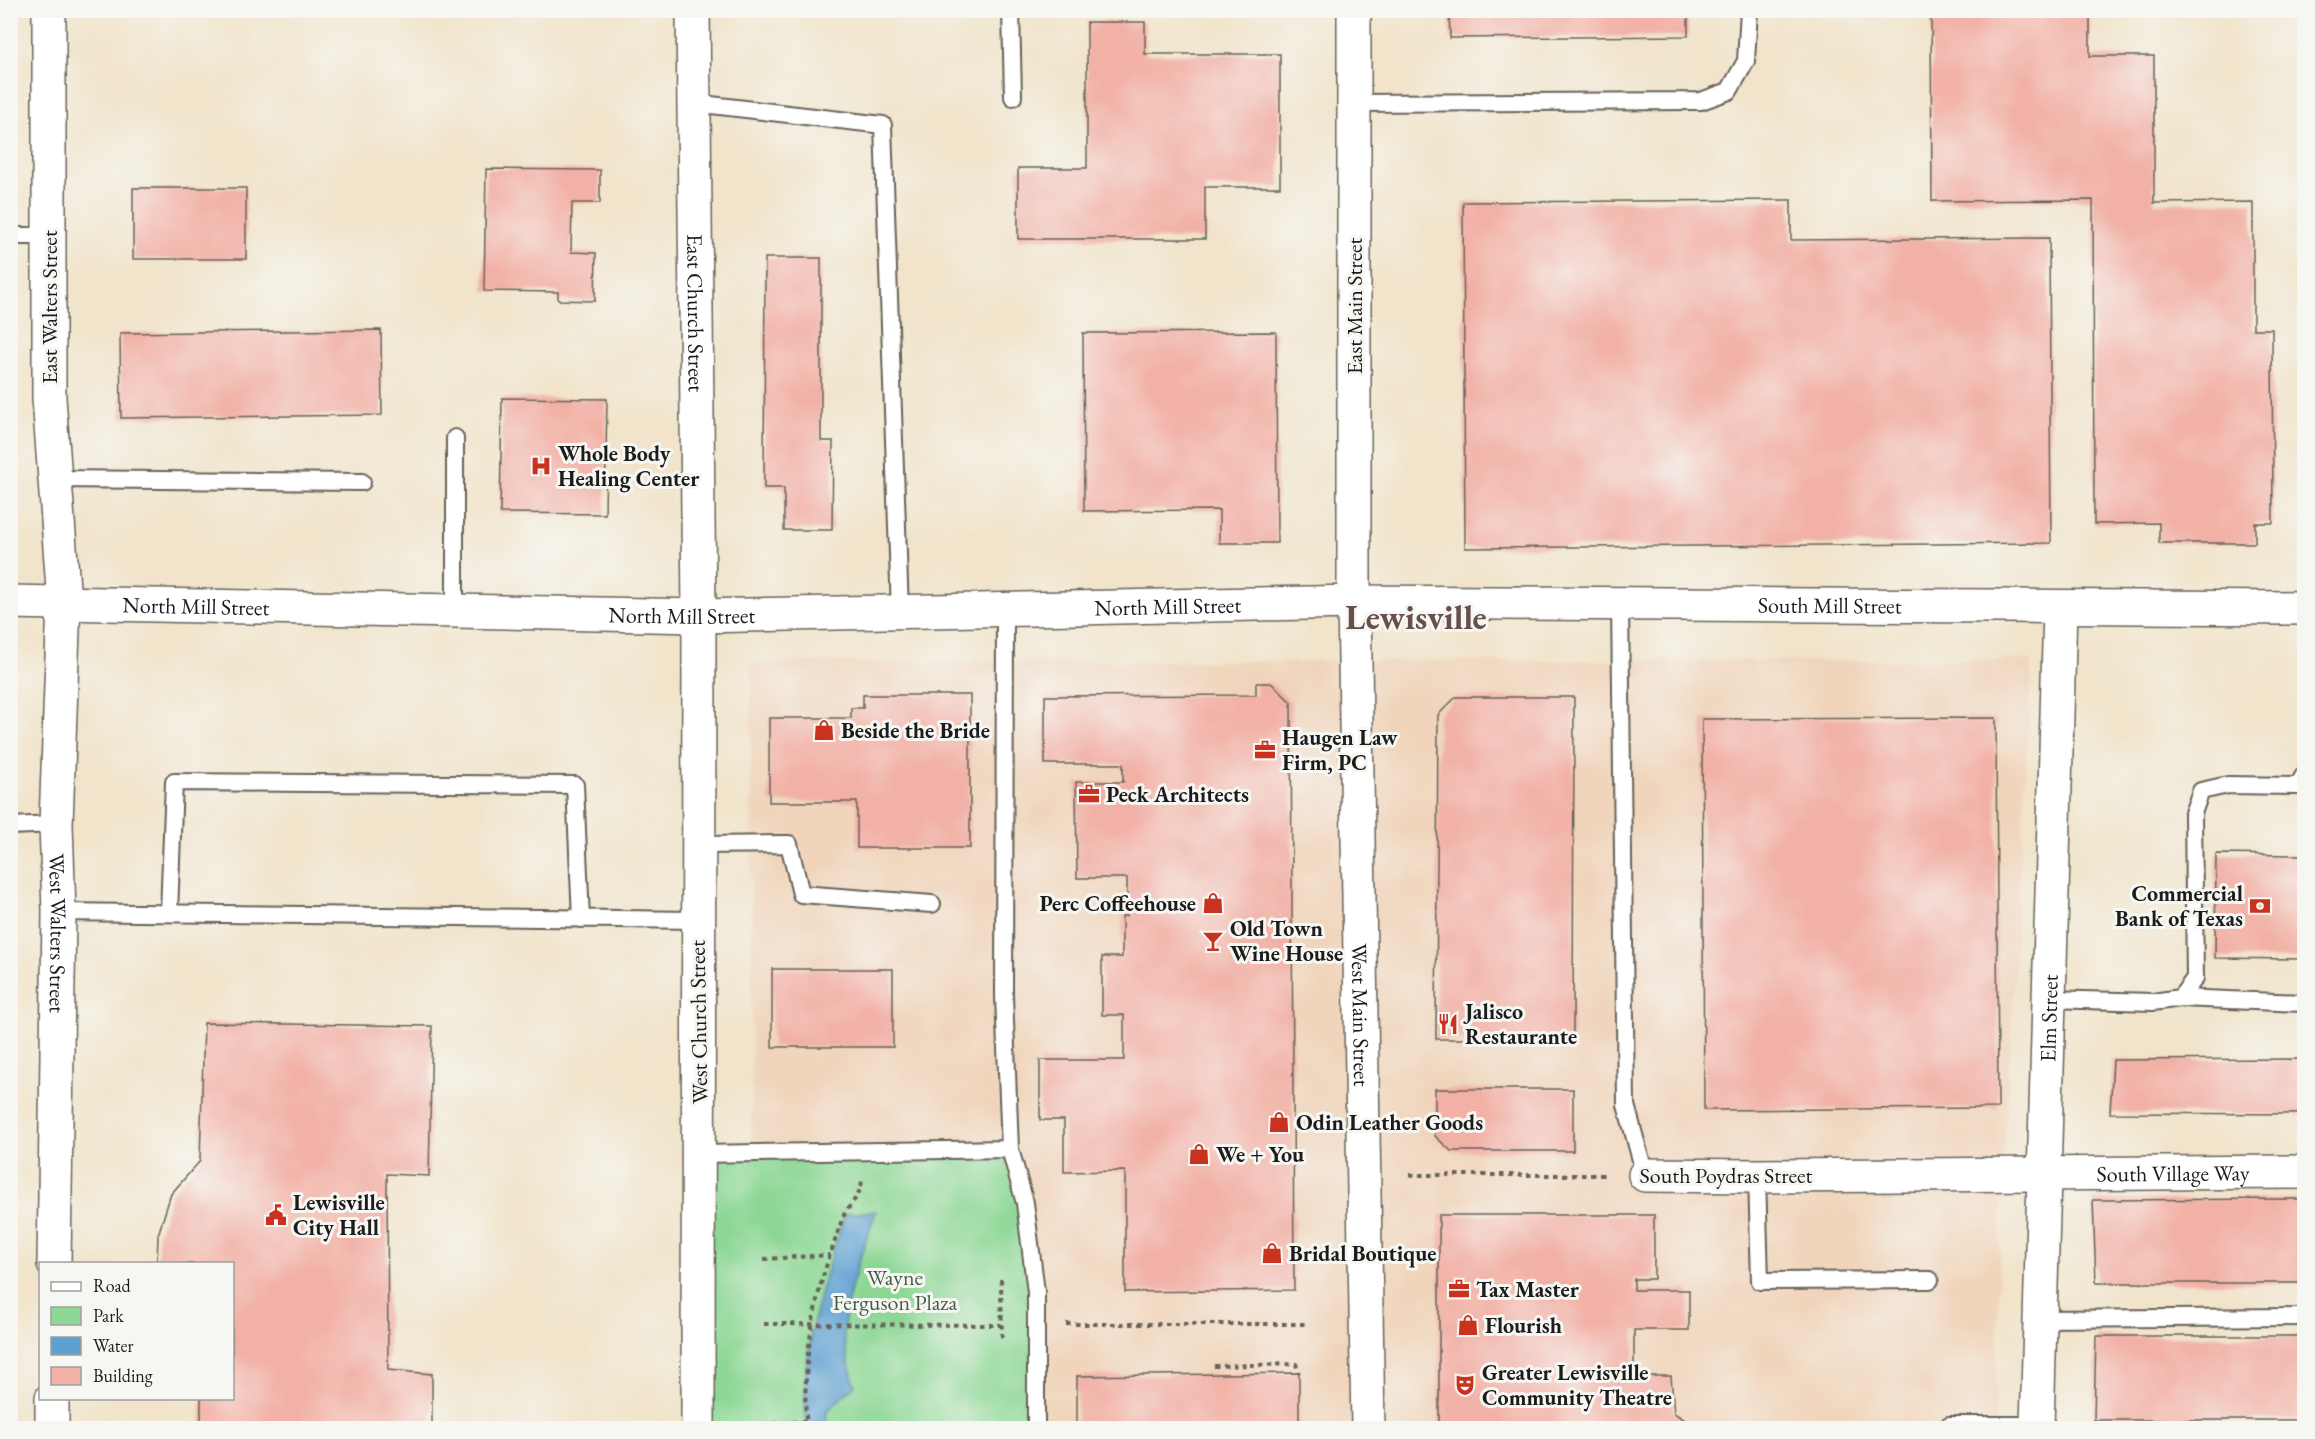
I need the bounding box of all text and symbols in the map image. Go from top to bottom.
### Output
street label: East Walters Street [35,230,64,384]
street label: East Church Street [680,234,711,392]
street label: East Main Street [1340,237,1369,374]
place label: Whole Body Healing Center [558,439,700,493]
hospital icon: Whole Body Healing Center [529,454,553,478]
street label: North Mill Street [122,590,270,622]
street label: North Mill Street [1094,590,1242,623]
street label: South Mill Street [1758,591,1902,620]
district label: Lewisville [1345,595,1487,639]
street label: North Mill Street [608,600,756,631]
place label: Beside the Bride [841,716,990,745]
shop icon: Beside the Bride [812,718,836,742]
place label: Haugen Law Firm, PC [1282,723,1398,777]
office icon: Haugen Law Firm, PC [1253,738,1277,762]
place label: Peck Architects [1106,780,1249,809]
office icon: Peck Architects [1077,782,1101,806]
street label: West Walters Street [42,853,73,1013]
place label: Commercial Bank of Texas [2115,879,2243,933]
place label: Perc Coffeehouse [1039,889,1196,918]
shop icon: Perc Coffeehouse [1201,891,1225,915]
bank icon: Commercial Bank of Texas [2248,894,2272,918]
place label: Old Town Wine House [1230,914,1343,968]
bar icon: Old Town Wine House [1201,929,1225,953]
street label: West Church Street [683,940,714,1104]
street label: West Main Street [1345,943,1376,1087]
street label: Elm Street [2033,974,2065,1062]
place label: Jalisco Restaurante [1463,997,1577,1051]
restaurant icon: Jalisco Restaurante [1436,1012,1460,1036]
place label: Odin Leather Goods [1296,1108,1483,1137]
shop icon: Odin Leather Goods [1267,1110,1291,1134]
place label: We + You [1216,1140,1304,1169]
shop icon: We + You [1187,1142,1211,1166]
street label: South Village Way [2096,1158,2250,1189]
street label: South Poydras Street [1640,1161,1813,1190]
place label: Lewisville City Hall [293,1188,385,1242]
public building icon: Lewisville City Hall [264,1203,288,1227]
place label: Bridal Boutique [1289,1239,1436,1268]
shop icon: Bridal Boutique [1260,1241,1284,1265]
legend [39,1262,234,1400]
park label: Wayne Ferguson Plaza [833,1263,957,1317]
text: Road [93,1274,132,1297]
place label: Tax Master [1476,1275,1580,1304]
office icon: Tax Master [1447,1277,1471,1301]
text: Park [93,1304,124,1327]
place label: Flourish [1485,1311,1562,1340]
shop icon: Flourish [1456,1313,1480,1337]
text: Water [93,1334,134,1357]
place label: Greater Lewisville Community Theatre [1482,1358,1672,1412]
text: Building [93,1364,153,1387]
theatre icon: Greater Lewisville Community Theatre [1453,1373,1477,1397]

